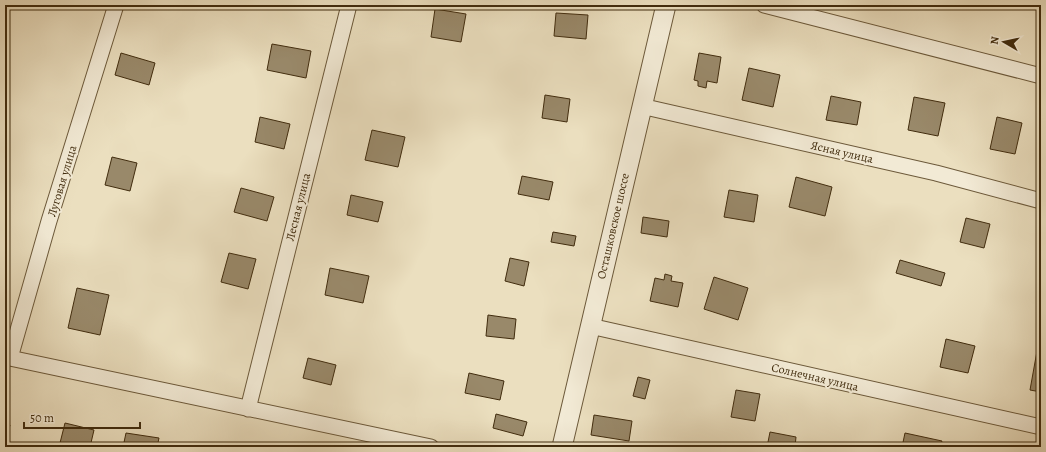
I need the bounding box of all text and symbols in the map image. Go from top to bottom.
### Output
north arrow [984,22,1024,62]
text: N [987,35,1003,46]
street label: Ясная улица [809,137,875,167]
street label: Луговая улица [44,143,81,219]
street label: Лесная улица [282,171,314,243]
street label: Осташковское шоссе [593,171,633,281]
street label: Солнечная улица [770,359,861,395]
scale bar [24,404,140,430]
text: 50 m [30,410,54,426]

